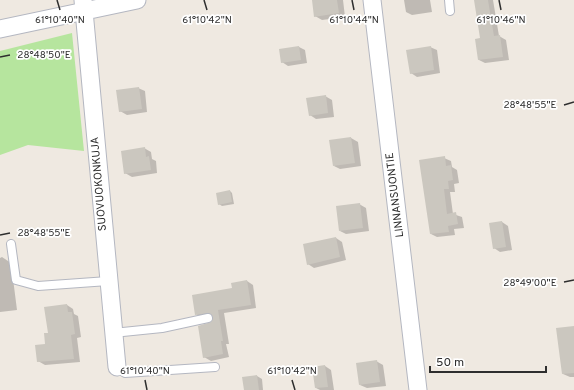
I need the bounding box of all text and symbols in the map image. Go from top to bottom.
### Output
text: 61°10'40"N [35,14,85,27]
text: 61°10'42"N [182,14,232,27]
text: 61°10'44"N [329,14,379,27]
text: 61°10'46"N [476,14,526,27]
text: 28°48'50"E [17,49,71,62]
text: 28°48'55"E [503,99,557,112]
street label: SUOVUOKONKUJA [88,136,110,232]
street label: LINNANSUONTIE [383,152,407,238]
text: 28°48'55"E [17,227,71,240]
text: 28°49'00"E [503,277,557,290]
scale bar [430,348,546,374]
text: 50 m [436,355,464,371]
text: 61°10'40"N [120,365,170,378]
text: 61°10'42"N [267,365,317,378]

